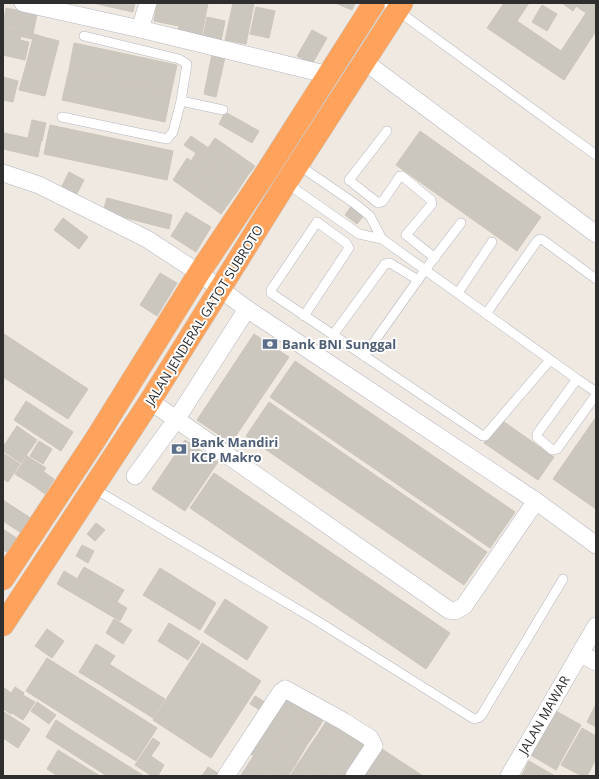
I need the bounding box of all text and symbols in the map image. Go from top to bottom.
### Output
street label: JALAN JENDERAL GATOT SUBROTO [140,221,267,410]
bank icon: Bank BNI Sunggal [261,335,279,353]
place label: Bank BNI Sunggal [282,335,396,353]
place label: Bank Mandiri KCP Makro [191,433,278,466]
bank icon: Bank Mandiri KCP Makro [170,440,188,458]
street label: JALAN MAWAR [513,672,574,759]

